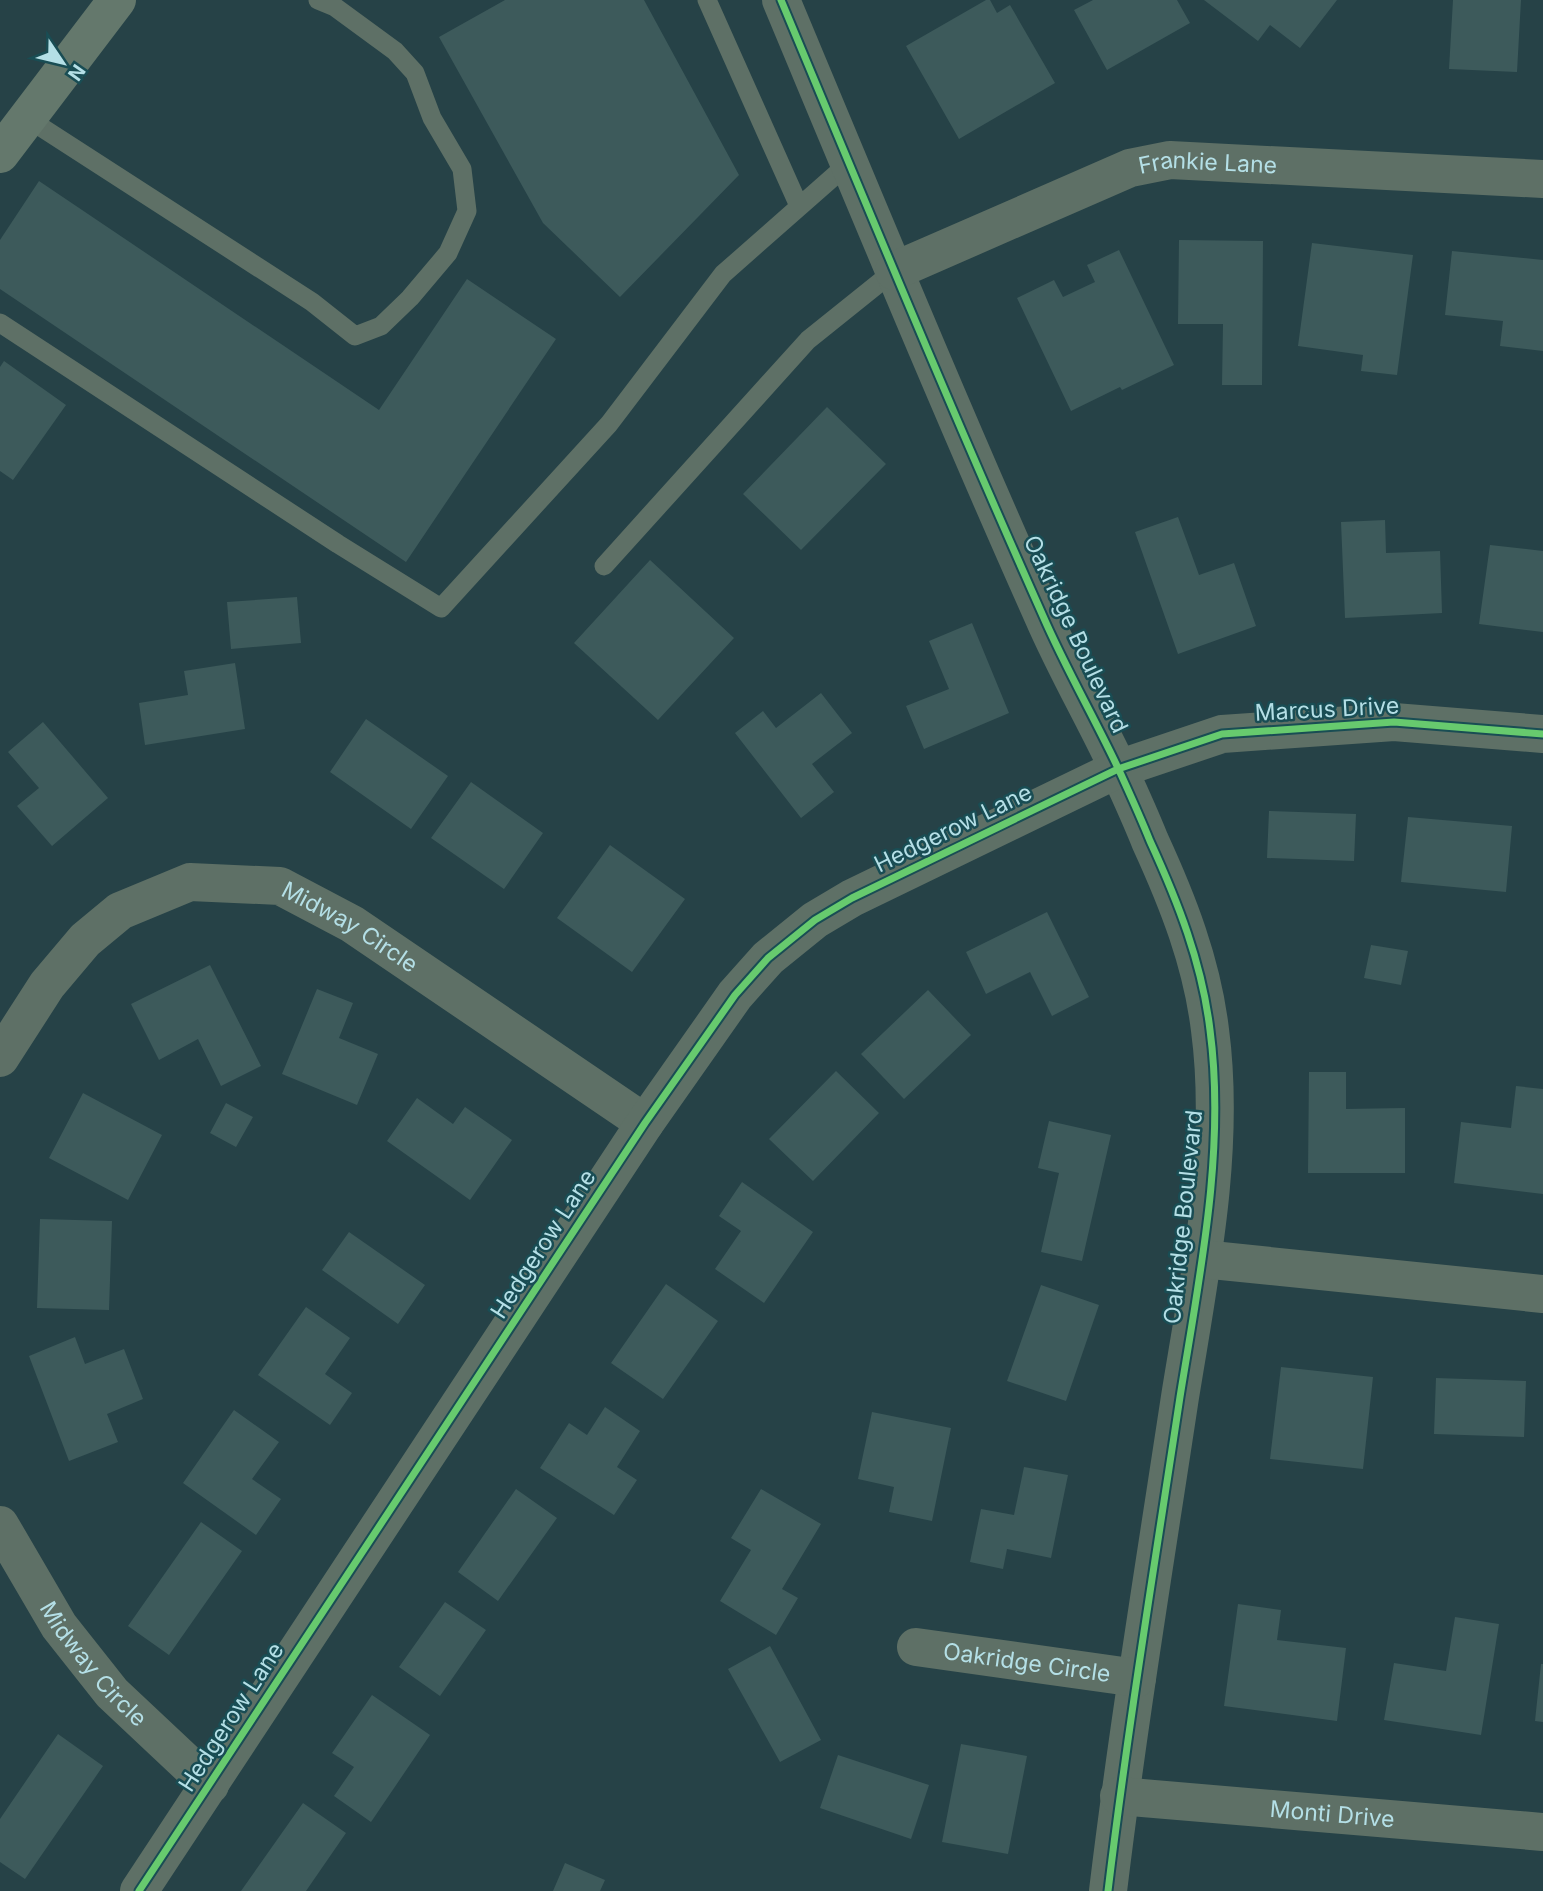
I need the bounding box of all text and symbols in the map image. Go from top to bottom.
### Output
north arrow [28,28,98,98]
text: N [63,60,90,85]
street label: Frankie Lane [1136,146,1278,180]
street label: Oakridge Boulevard [1018,531,1134,737]
street label: Marcus Drive [1254,691,1400,727]
street label: Hedgerow Lane [870,778,1036,878]
street label: Midway Circle [277,875,423,979]
street label: Oakridge Boulevard [1158,1109,1208,1325]
street label: Hedgerow Lane [484,1164,602,1324]
street label: Midway Circle [34,1596,153,1732]
street label: Hedgerow Lane [172,1637,290,1797]
street label: Oakridge Circle [941,1637,1112,1688]
street label: Monti Drive [1269,1795,1396,1833]

